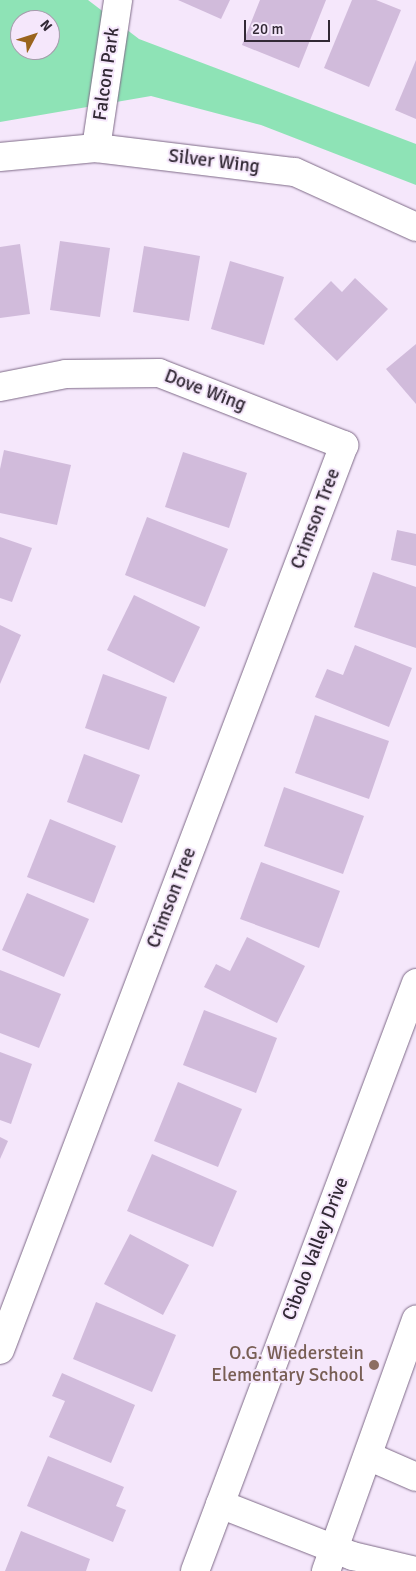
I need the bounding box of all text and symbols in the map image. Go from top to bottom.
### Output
north arrow [10,10,60,60]
scale bar [246,10,332,42]
text: N [36,16,56,35]
text: 20 m [252,20,283,38]
street label: Falcon Park [89,26,125,122]
street label: Silver Wing [167,145,261,179]
street label: Dove Wing [161,365,249,417]
street label: Crimson Tree [286,465,346,573]
street label: Crimson Tree [142,844,202,952]
street label: Cibolo Valley Drive [278,1174,354,1324]
place label: O.G. Wiederstein Elementary School [211,1343,364,1387]
marker: O.G. Wiederstein Elementary School [368,1359,380,1371]

